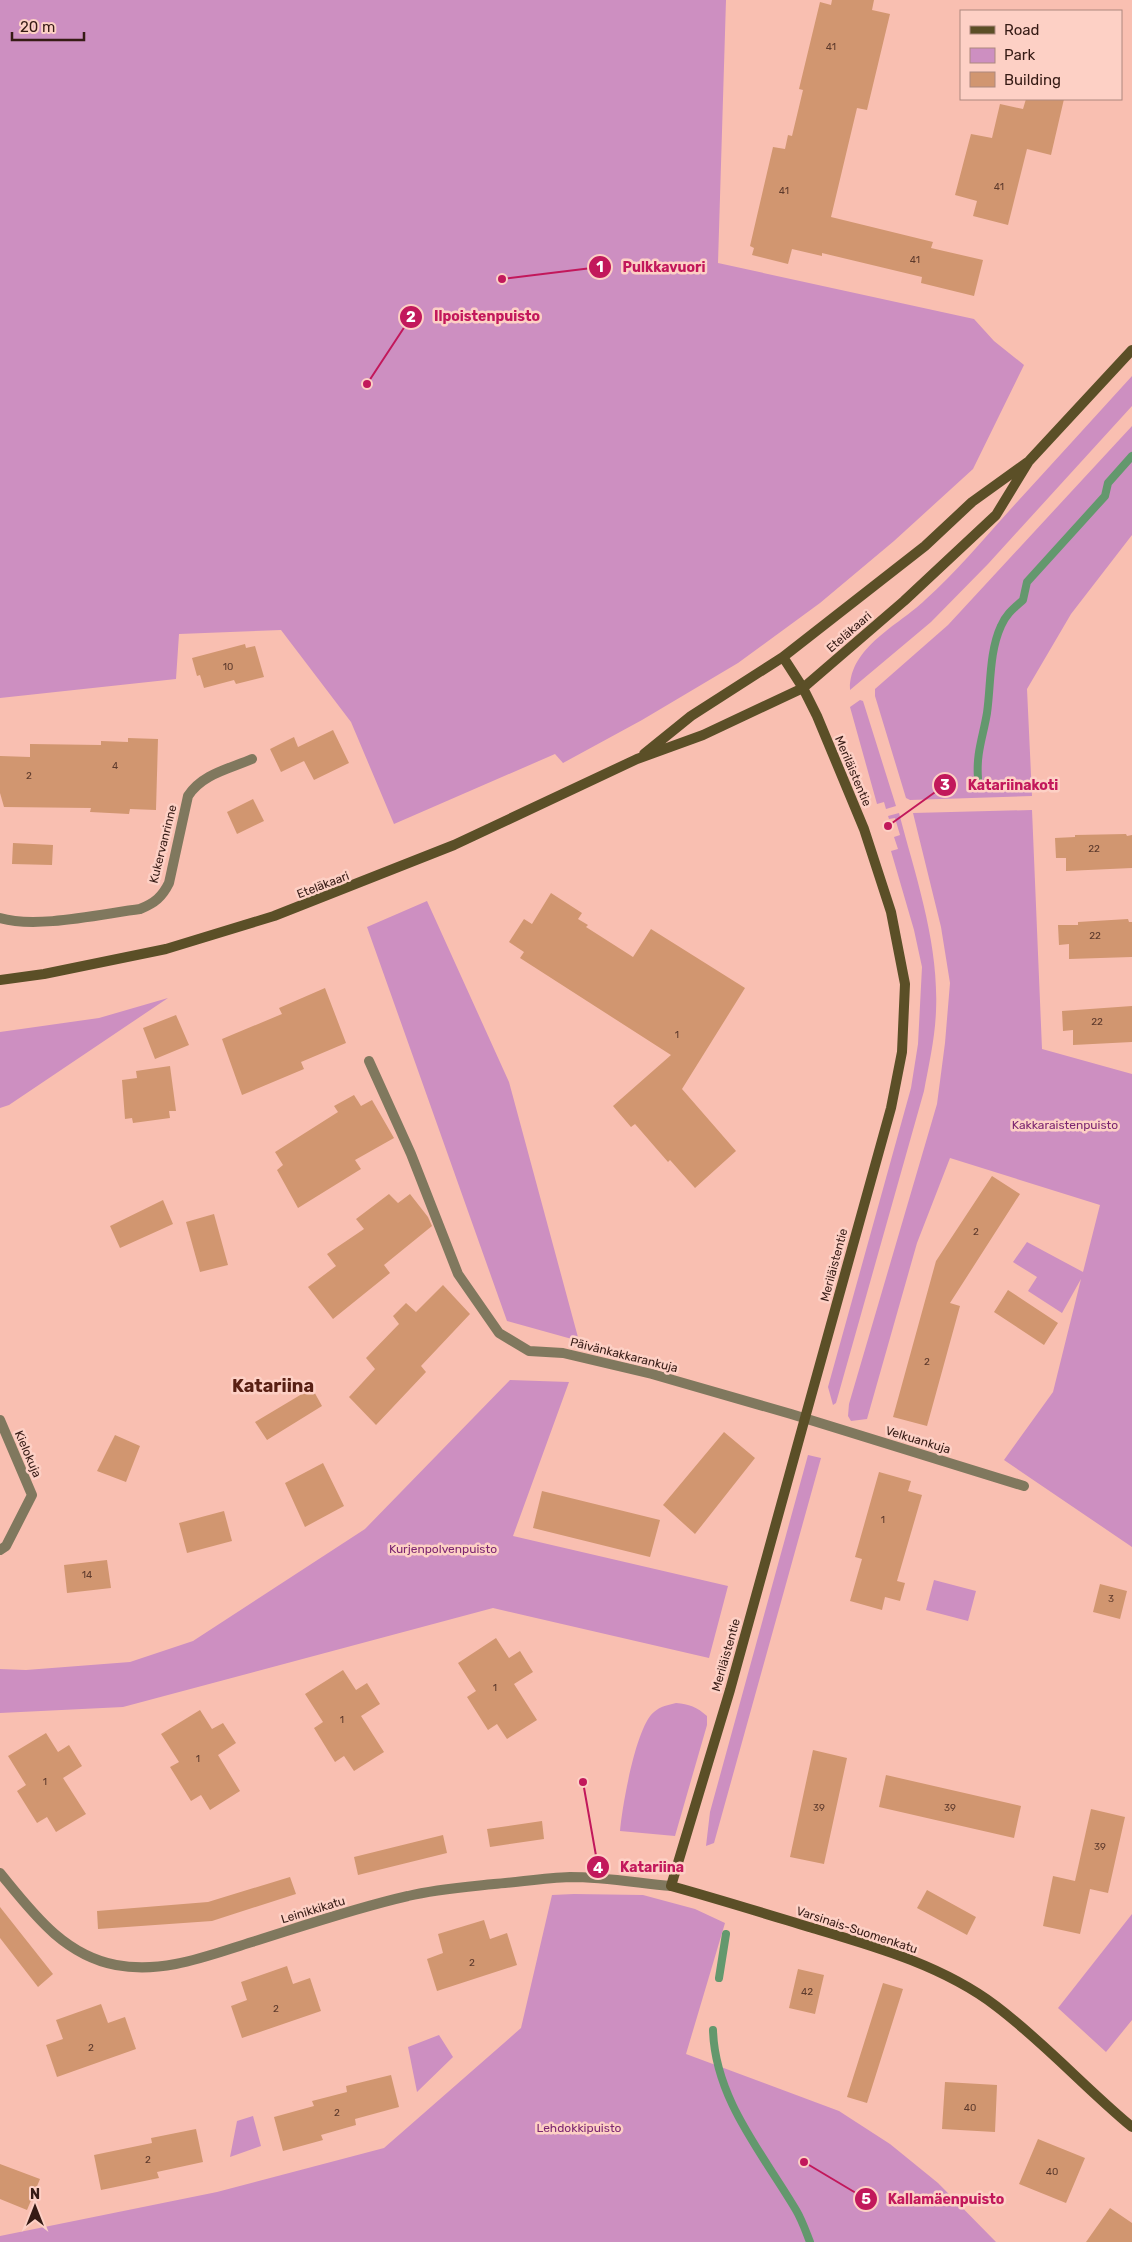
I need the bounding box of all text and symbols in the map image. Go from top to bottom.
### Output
scale bar [12,10,85,42]
legend [960,10,1122,100]
text: 20 m [20,18,55,36]
text: Road [1004,21,1040,39]
house number: 41 [826,41,836,53]
text: Park [1004,46,1035,64]
text: Building [1004,71,1061,89]
house number: 41 [994,181,1004,193]
house number: 41 [779,185,789,197]
callout: Pulkkavuori [587,252,715,281]
house number: 41 [910,254,920,266]
text: 1 [596,258,604,276]
text: Pulkkavuori [623,259,705,276]
callout: Ilpoistenpuisto [399,302,550,331]
text: 2 [406,308,416,326]
text: Ilpoistenpuisto [434,308,540,325]
street label: Eteläkaari [824,609,874,655]
house number: 10 [223,661,233,673]
street label: Meriläistentie [832,734,874,809]
house number: 4 [112,760,118,772]
house number: 2 [26,770,32,782]
callout: Katariinakoti [932,770,1068,799]
text: 3 [940,776,950,794]
text: Katariinakoti [968,777,1058,794]
street label: Kukervanrinne [146,803,180,885]
house number: 22 [1088,843,1100,855]
street label: Eteläkaari [295,869,351,901]
house number: 22 [1089,930,1101,942]
house number: 22 [1091,1016,1103,1028]
house number: 1 [675,1029,679,1041]
park label: Kakkaraistenpuisto [1012,1118,1118,1132]
house number: 2 [973,1226,979,1238]
street label: Meriläistentie [818,1227,851,1303]
street label: Päivänkakkarankuja [569,1335,679,1375]
house number: 2 [924,1356,930,1368]
district label: Katariina [232,1375,314,1397]
street label: Velkuankuja [884,1423,952,1457]
street label: Kielokuja [12,1428,44,1480]
house number: 1 [881,1514,885,1526]
park label: Kurjenpolvenpuisto [389,1542,497,1556]
house number: 14 [82,1569,92,1581]
house number: 3 [1108,1593,1114,1605]
street label: Meriläistentie [709,1617,743,1693]
house number: 1 [493,1682,497,1694]
house number: 1 [340,1714,344,1726]
house number: 1 [196,1753,200,1765]
house number: 1 [43,1776,47,1788]
house number: 39 [813,1802,825,1814]
house number: 39 [944,1802,956,1814]
house number: 39 [1094,1841,1106,1853]
callout: Katariina [586,1853,694,1882]
text: 4 [593,1859,603,1877]
text: Katariina [620,1859,684,1876]
street label: Leinikkikatu [279,1894,347,1926]
street label: Varsinais-Suomenkatu [795,1904,919,1956]
house number: 2 [469,1957,475,1969]
house number: 42 [801,1986,813,1998]
house number: 2 [273,2003,279,2015]
house number: 2 [88,2042,94,2054]
house number: 40 [964,2102,976,2114]
house number: 2 [334,2107,340,2119]
park label: Lehdokkipuisto [537,2121,622,2135]
house number: 2 [145,2154,151,2166]
house number: 40 [1046,2166,1058,2178]
north arrow [10,2182,60,2232]
callout: Kallamäenpuisto [853,2184,1015,2213]
text: N [30,2186,40,2203]
text: 5 [861,2190,871,2208]
text: Kallamäenpuisto [888,2191,1004,2208]

